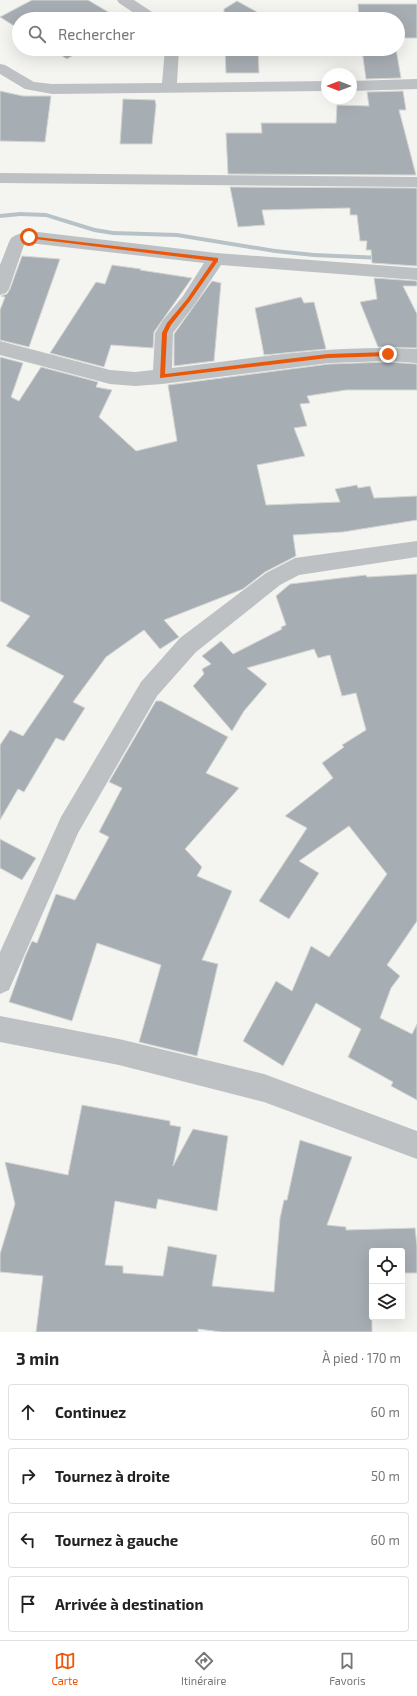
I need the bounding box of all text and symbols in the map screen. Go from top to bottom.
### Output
search box [12,12,405,56]
icon: search [26,23,48,45]
text: Rechercher [58,25,135,43]
north arrow [321,68,357,104]
route start [20,228,38,246]
route end [379,345,397,363]
map controls [369,1248,405,1320]
button: locate [369,1248,405,1284]
button: layers [369,1284,405,1320]
text: 3 min [16,1348,59,1368]
text: À pied · 170 m [322,1350,401,1366]
icon: ahead [17,1401,39,1423]
text: Continuez [55,1403,126,1421]
text: 60 m [370,1404,400,1420]
icon: right [17,1465,39,1487]
text: Tournez à droite [55,1467,170,1485]
text: 50 m [371,1468,400,1484]
icon: left [17,1529,39,1551]
text: Tournez à gauche [55,1531,178,1549]
text: 60 m [370,1532,400,1548]
icon: arrive [17,1593,39,1615]
text: Arrivée à destination [55,1595,203,1613]
tab: Carte [51,1650,78,1687]
tab: Itinéraire [181,1650,226,1687]
tab: Favoris [329,1650,366,1687]

